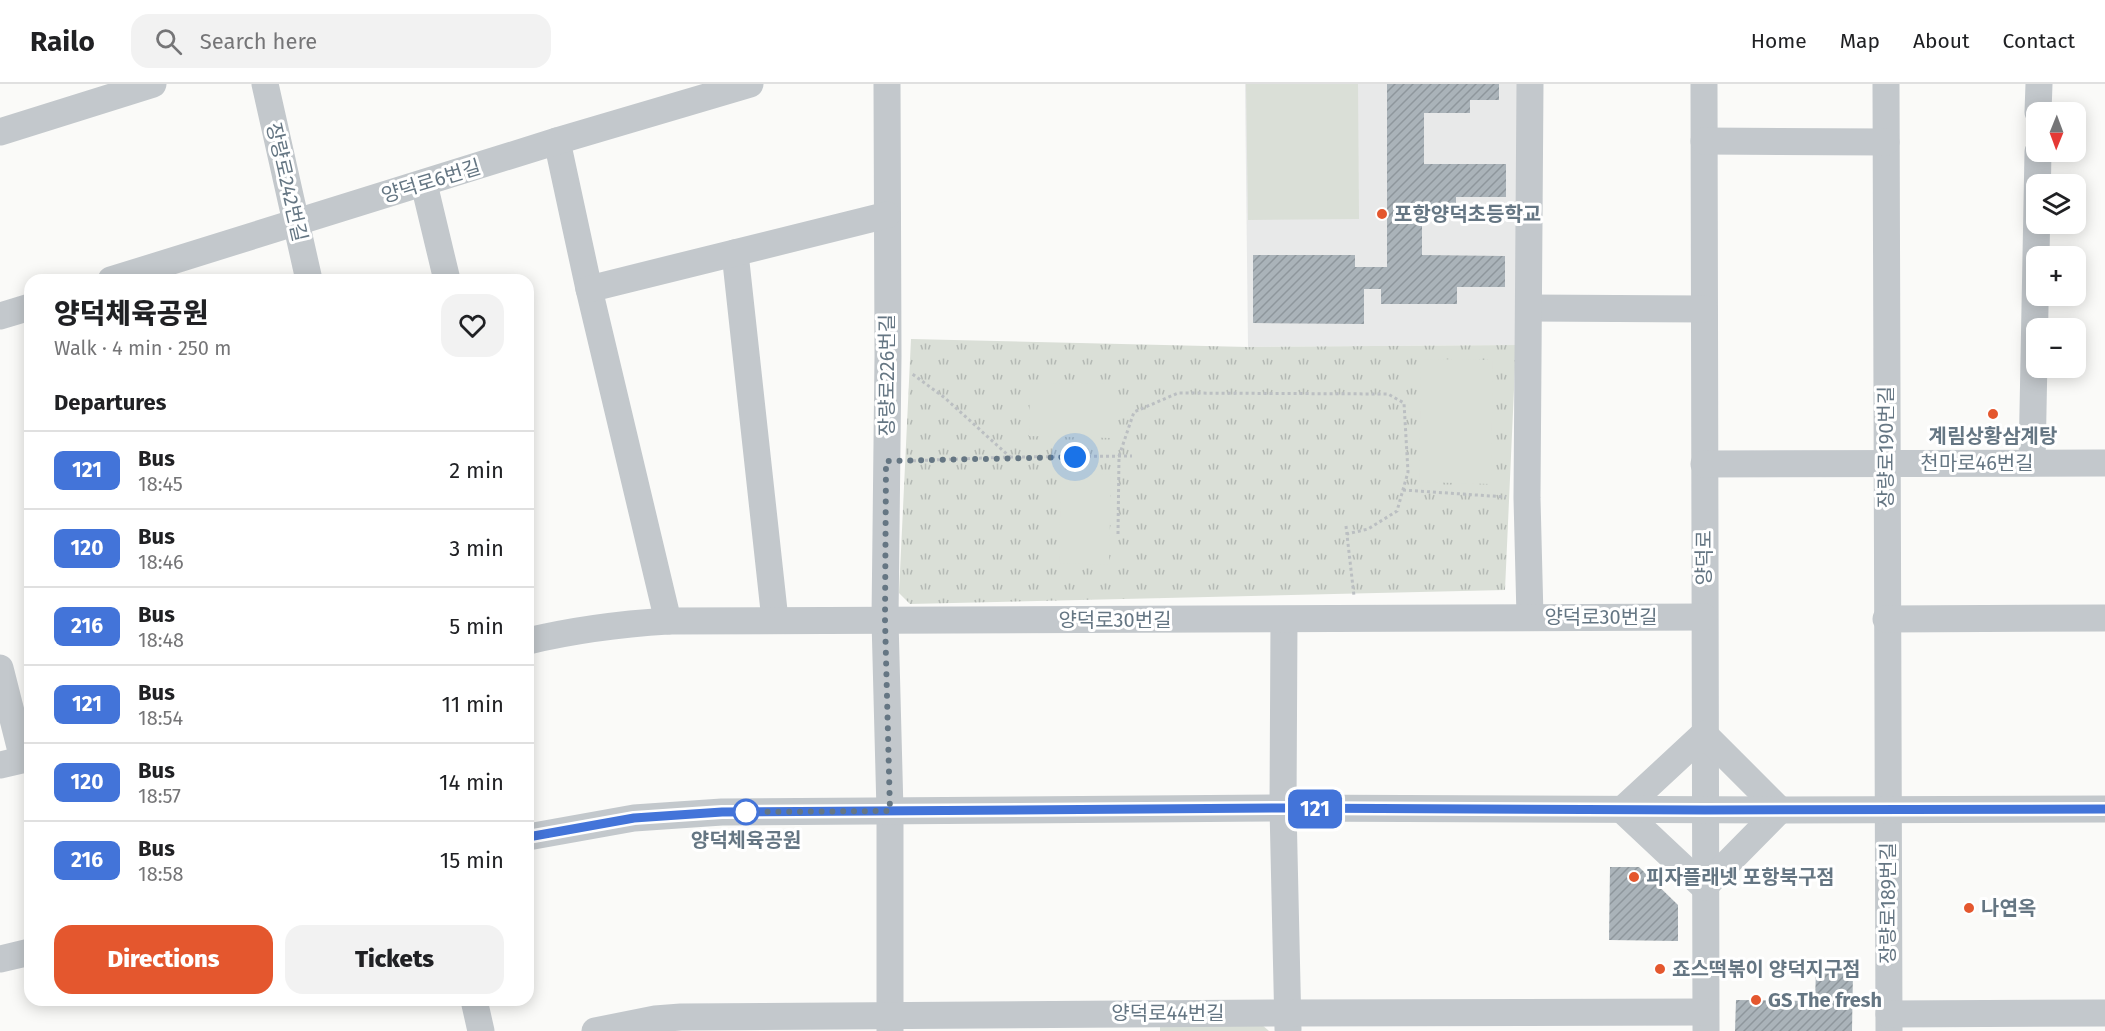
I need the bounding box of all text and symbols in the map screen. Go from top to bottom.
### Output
search box [131,14,551,68]
text: Railo [30,25,95,58]
icon: search [152,25,185,58]
text: Search here [200,28,317,55]
text: Home [1751,28,1807,54]
text: Map [1840,28,1880,54]
text: About [1913,28,1970,54]
text: Contact [2003,28,2075,54]
north arrow [2026,102,2086,162]
map controls [2026,102,2086,378]
street label: 장량로242번길 [262,120,312,244]
street label: 양덕로6번길 [378,155,484,207]
button: layers [2026,174,2086,234]
place label: 포항양덕초등학교 [1394,202,1541,226]
marker: 포항양덕초등학교 [1375,207,1389,221]
button: + [2026,246,2086,306]
button: heart [441,294,504,357]
text: 양덕체육공원 [54,297,209,330]
street label: 장량로226번길 [875,314,899,436]
button: − [2026,318,2086,378]
text: Walk · 4 min · 250 m [54,336,231,360]
street label: 장량로190번길 [1874,386,1898,508]
text: Departures [54,389,166,416]
marker: 계림상황삼계탕 [1986,407,2000,421]
place label: 계림상황삼계탕 [1929,424,2057,448]
your location [1060,442,1090,472]
text: Bus [138,445,175,472]
street label: 천마로46번길 [1920,451,2034,475]
text: 121 [72,457,102,483]
text: 2 min [449,457,504,484]
text: 18:45 [138,472,183,496]
text: Bus [138,523,175,550]
street label: 양덕로 [1692,530,1716,586]
text: 120 [71,535,103,561]
text: 3 min [449,535,504,562]
text: 18:46 [138,550,184,574]
text: Bus [138,601,175,628]
street label: 양덕로30번길 [1544,605,1658,629]
street label: 양덕로30번길 [1058,608,1172,632]
text: 216 [71,613,103,639]
text: 5 min [449,613,504,640]
text: 18:48 [138,628,184,652]
text: Bus [138,679,175,706]
text: 121 [72,691,102,717]
text: 11 min [441,691,504,718]
text: 18:54 [138,706,183,730]
text: Bus [138,757,175,784]
text: 120 [71,769,103,795]
text: 14 min [439,769,504,796]
text: 18:57 [138,784,181,808]
line badge: 121 [1280,790,1350,828]
text: 121 [1300,796,1330,822]
marker: 양덕체육공원 [733,799,759,825]
place label: 양덕체육공원 [691,828,801,852]
text: Bus [138,835,175,862]
street label: 장량로189번길 [1876,842,1900,964]
text: 216 [71,847,103,873]
text: 15 min [440,847,504,874]
text: 18:58 [138,862,184,886]
place label: 피자플래넷 포항북구점 [1646,865,1835,889]
marker: 피자플래넷 포항북구점 [1627,870,1641,884]
place label: 나연옥 [1981,896,2036,920]
marker: 나연옥 [1962,901,1976,915]
button: Directions [54,925,273,994]
button: Tickets [285,925,504,994]
place label: 죠스떡볶이 양덕지구점 [1672,957,1861,981]
marker: 죠스떡볶이 양덕지구점 [1653,962,1667,976]
place label: GS The fresh [1768,988,1882,1012]
marker: GS The fresh [1749,993,1763,1007]
street label: 양덕로44번길 [1111,1001,1225,1025]

